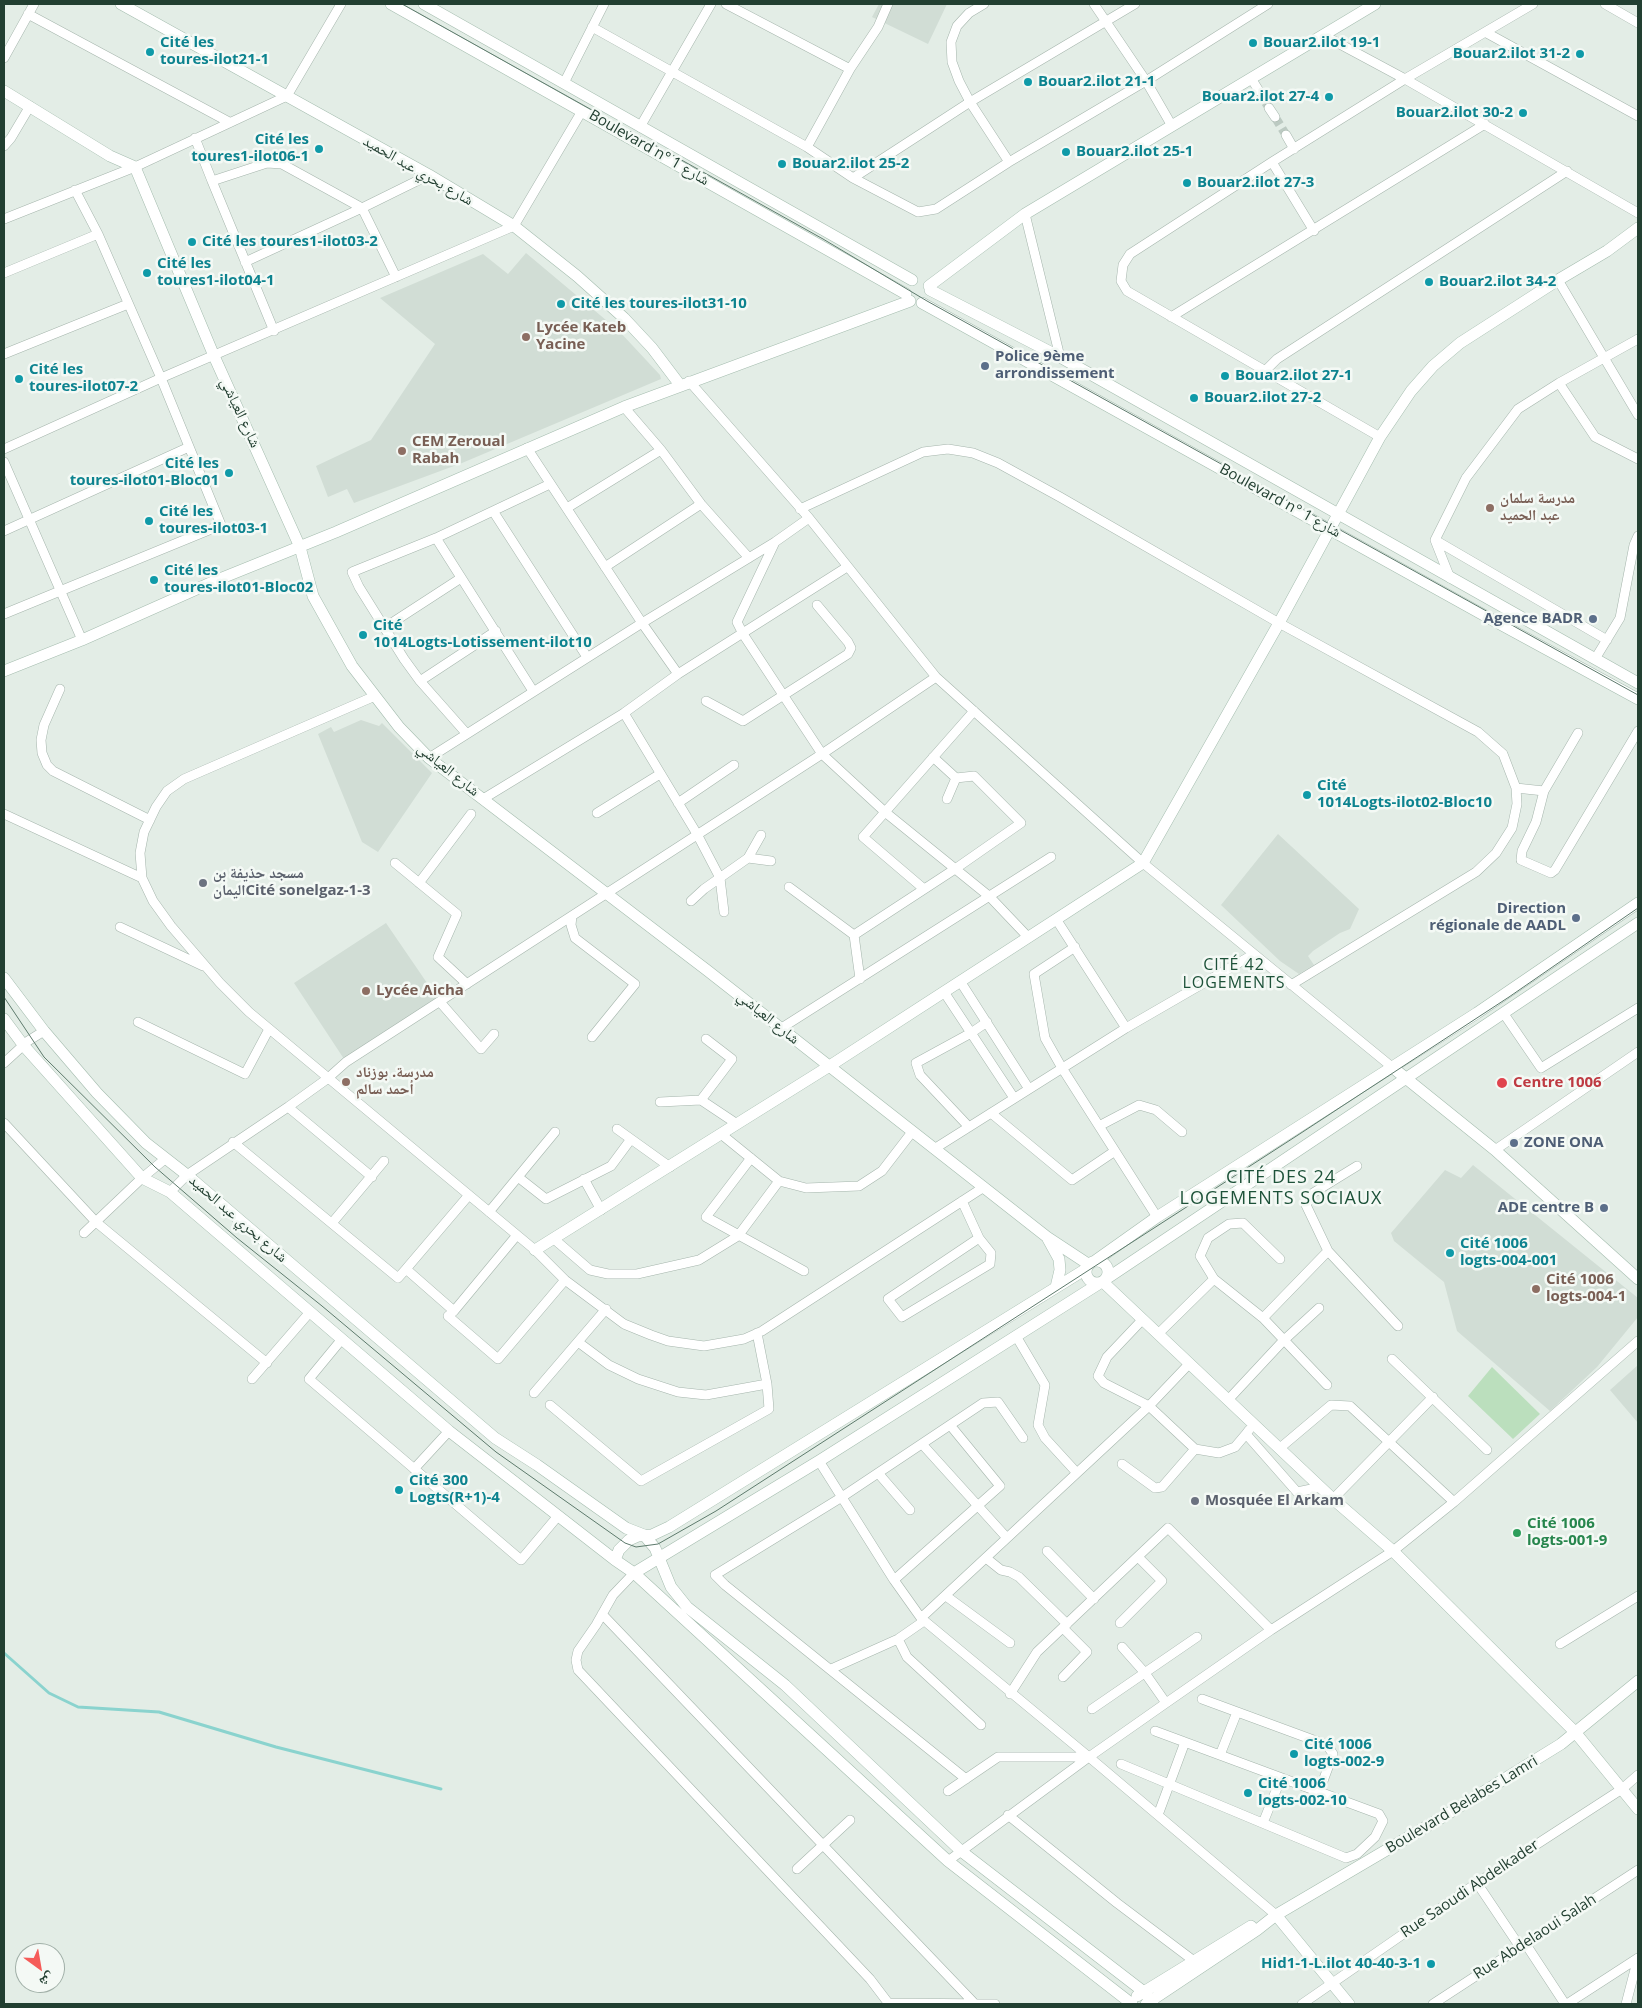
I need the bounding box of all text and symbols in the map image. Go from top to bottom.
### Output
place label: Cité les toures-ilot21-1 [160,34,269,69]
place label: Bouar2.ilot 19-1 [1263,34,1380,52]
marker: Bouar2.ilot 19-1 [1247,37,1259,49]
place label: Bouar2.ilot 31-2 [1453,45,1570,63]
marker: Cité les toures-ilot21-1 [144,46,156,58]
marker: Bouar2.ilot 31-2 [1574,48,1586,60]
place label: Bouar2.ilot 21-1 [1038,73,1155,91]
marker: Bouar2.ilot 21-1 [1022,76,1034,88]
place label: Bouar2.ilot 27-4 [1202,88,1319,106]
marker: Bouar2.ilot 27-4 [1323,91,1335,103]
place label: Bouar2.ilot 30-2 [1396,104,1513,122]
street label: Boulevard n° شارع 1 [586,106,712,190]
marker: Bouar2.ilot 30-2 [1517,107,1529,119]
place label: Cité les toures1-ilot06-1 [191,131,309,166]
street label: شارع بحري عبد الحميد [360,132,476,210]
marker: Cité les toures1-ilot06-1 [313,143,325,155]
place label: Bouar2.ilot 25-1 [1076,143,1193,161]
marker: Bouar2.ilot 25-1 [1060,146,1072,158]
place label: Bouar2.ilot 25-2 [792,155,909,173]
marker: Bouar2.ilot 25-2 [776,158,788,170]
place label: Bouar2.ilot 27-3 [1197,174,1314,192]
marker: Bouar2.ilot 27-3 [1181,177,1193,189]
place label: Cité les toures1-ilot03-2 [202,233,378,251]
marker: Cité les toures1-ilot03-2 [186,236,198,248]
place label: Cité les toures1-ilot04-1 [157,255,275,290]
marker: Cité les toures1-ilot04-1 [141,267,153,279]
place label: Bouar2.ilot 34-2 [1439,273,1556,291]
marker: Bouar2.ilot 34-2 [1423,276,1435,288]
place label: Cité les toures-ilot31-10 [571,295,747,313]
marker: Cité les toures-ilot31-10 [555,298,567,310]
place label: Lycée Kateb Yacine [536,319,626,354]
marker: Lycée Kateb Yacine [520,331,532,343]
place label: Police 9ème arrondissement [995,348,1115,383]
marker: Police 9ème arrondissement [979,360,991,372]
place label: Cité les toures-ilot07-2 [29,361,138,396]
place label: Bouar2.ilot 27-1 [1235,367,1352,385]
marker: Bouar2.ilot 27-1 [1219,370,1231,382]
marker: Cité les toures-ilot07-2 [13,373,25,385]
street label: شارع العياشي [216,375,264,451]
place label: Bouar2.ilot 27-2 [1204,389,1321,407]
marker: Bouar2.ilot 27-2 [1188,392,1200,404]
place label: CEM Zeroual Rabah [412,433,505,468]
marker: CEM Zeroual Rabah [396,445,408,457]
place label: Cité les toures-ilot01-Bloc01 [70,455,219,490]
street label: Boulevard n° شارع 1 [1216,460,1344,542]
marker: Cité les toures-ilot01-Bloc01 [223,467,235,479]
place label: مدرسة سلمان عبد الحميد [1500,490,1575,525]
marker: مدرسة سلمان عبد الحميد [1484,502,1496,514]
place label: Cité les toures-ilot03-1 [159,503,268,538]
marker: Cité les toures-ilot03-1 [143,515,155,527]
place label: Cité les toures-ilot01-Bloc02 [164,562,313,597]
marker: Cité les toures-ilot01-Bloc02 [148,574,160,586]
place label: Agence BADR [1484,610,1583,628]
marker: Agence BADR [1587,613,1599,625]
place label: Cité 1014Logts-Lotissement-ilot10 [373,617,592,652]
marker: Cité 1014Logts-Lotissement-ilot10 [357,629,369,641]
street label: شارع العياشي [413,739,483,801]
place label: Cité 1014Logts-ilot02-Bloc10 [1317,777,1492,812]
marker: Cité 1014Logts-ilot02-Bloc10 [1301,789,1313,801]
place label: مسجد حذيفة بن اليمانCité sonelgaz-1-3 [213,865,371,900]
marker: مسجد حذيفة بن اليمانCité sonelgaz-1-3 [197,877,209,889]
place label: Direction régionale de AADL [1429,900,1566,935]
marker: Direction régionale de AADL [1570,912,1582,924]
district label: CITÉ 42 LOGEMENTS [1181,955,1287,993]
place label: Lycée Aicha [376,982,464,1000]
marker: Lycée Aicha [360,985,372,997]
street label: شارع العياشي [733,987,803,1049]
place label: مدرسة. بوزناد أحمد سالم [356,1064,434,1099]
place label: Centre 1006 [1513,1074,1602,1092]
marker: مدرسة. بوزناد أحمد سالم [340,1076,352,1088]
marker: Centre 1006 [1495,1076,1509,1090]
place label: ZONE ONA [1524,1134,1604,1152]
marker: ZONE ONA [1508,1137,1520,1149]
district label: CITÉ DES 24 LOGEMENTS SOCIAUX [1177,1167,1385,1210]
street label: شارع بحري عبد الحميد [185,1171,291,1267]
place label: ADE centre B [1498,1199,1594,1217]
marker: ADE centre B [1598,1202,1610,1214]
place label: Cité 1006 logts-004-001 [1460,1235,1557,1270]
marker: Cité 1006 logts-004-001 [1444,1247,1456,1259]
place label: Cité 1006 logts-004-1 [1546,1271,1626,1306]
marker: Cité 1006 logts-004-1 [1530,1283,1542,1295]
place label: Cité 300 Logts(R+1)-4 [409,1472,500,1507]
marker: Cité 300 Logts(R+1)-4 [393,1484,405,1496]
place label: Mosquée El Arkam [1205,1492,1344,1510]
marker: Mosquée El Arkam [1189,1495,1201,1507]
place label: Cité 1006 logts-001-9 [1527,1515,1607,1550]
marker: Cité 1006 logts-001-9 [1511,1527,1523,1539]
place label: Cité 1006 logts-002-9 [1304,1736,1384,1771]
marker: Cité 1006 logts-002-9 [1288,1748,1300,1760]
street label: Boulevard Belabes Lamri [1383,1752,1541,1858]
place label: Cité 1006 logts-002-10 [1258,1775,1347,1810]
marker: Cité 1006 logts-002-10 [1242,1787,1254,1799]
street label: Rue Saoudi Abdelkader [1398,1836,1542,1942]
street label: Rue Abdelaoui Salah [1470,1891,1600,1983]
north arrow [15,1943,65,1993]
place label: Hid1-1-L.ilot 40-40-3-1 [1261,1955,1421,1973]
marker: Hid1-1-L.ilot 40-40-3-1 [1425,1958,1437,1970]
text: ش [36,1968,59,1992]

